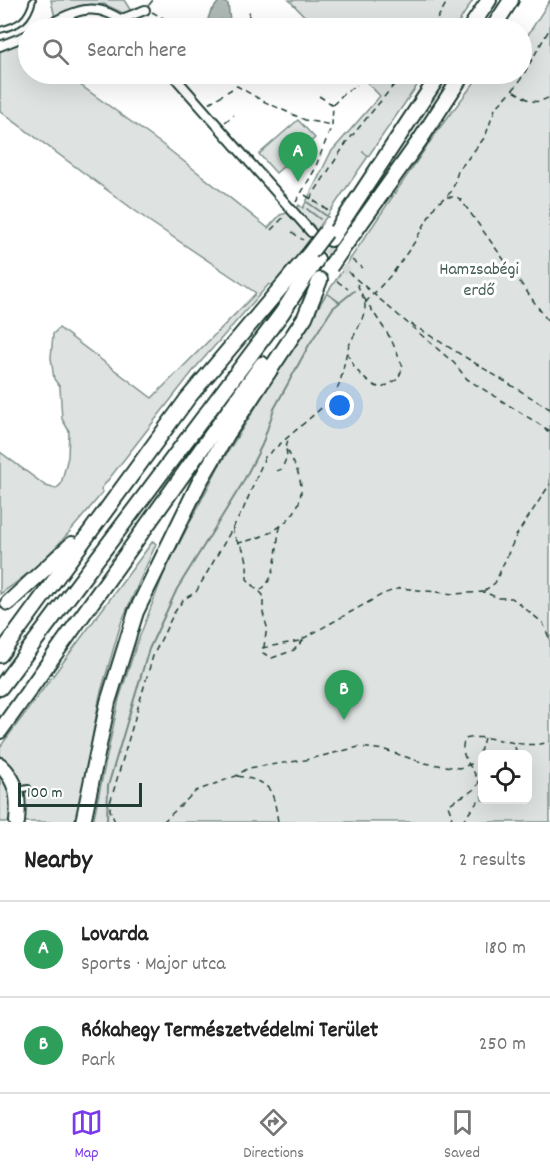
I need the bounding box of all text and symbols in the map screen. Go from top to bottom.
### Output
search box [18,18,532,84]
icon: search [39,35,72,68]
text: Search here [87,36,186,67]
pin: A [278,132,318,182]
park label: Hamzsabégi erdő [439,258,519,304]
your location [325,391,354,420]
pin: B [324,670,364,720]
map controls [478,750,532,804]
button: locate [478,750,532,804]
scale bar [18,780,142,808]
text: 100 m [27,782,63,805]
text: Nearby [24,843,92,880]
text: 2 results [459,847,526,875]
text: Lovarda [81,920,148,951]
text: A [38,935,49,963]
text: 180 m [484,935,526,963]
text: Sports · Major utca [81,951,226,979]
text: Rókahegy Természetvédelmi Terület [81,1016,378,1047]
text: B [39,1031,48,1059]
text: 250 m [479,1031,526,1059]
text: Park [81,1047,115,1075]
tab: Map [70,1106,103,1165]
tab: Directions [243,1106,304,1165]
tab: Saved [444,1106,480,1165]

